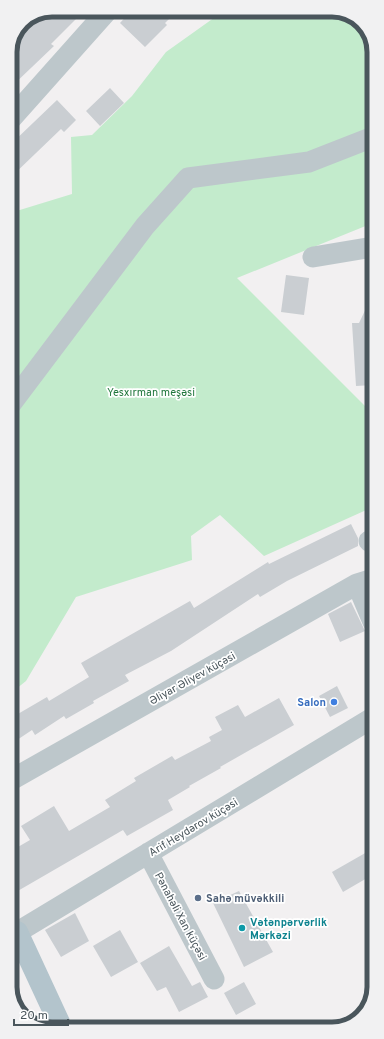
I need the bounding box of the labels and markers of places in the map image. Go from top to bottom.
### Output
place label: Salon [297,696,326,710]
marker: Salon [329,697,339,707]
place label: Sahə müvəkkili [206,892,284,906]
marker: Sahə müvəkkili [193,893,203,903]
place label: Vətənpərvərlik Mərkəzi [250,916,327,943]
marker: Vətənpərvərlik Mərkəzi [237,923,247,933]

